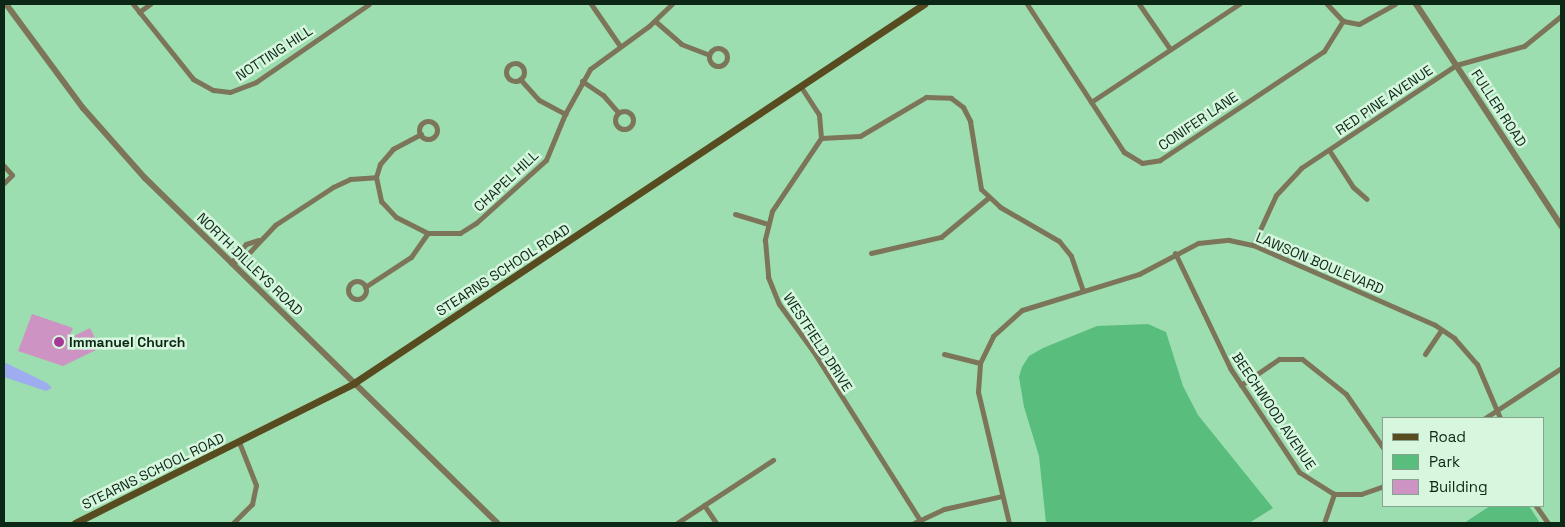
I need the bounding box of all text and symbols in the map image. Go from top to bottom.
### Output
street label: NOTTING HILL [232,22,316,84]
street label: RED PINE AVENUE [1332,61,1436,139]
street label: FULLER ROAD [1468,66,1530,150]
street label: CONIFER LANE [1155,88,1241,154]
street label: CHAPEL HILL [470,147,542,215]
street label: NORTH DILLEYS ROAD [193,209,307,319]
street label: STEARNS SCHOOL ROAD [433,220,573,320]
street label: LAWSON BOULEVARD [1253,228,1387,298]
street label: WESTFIELD DRIVE [780,290,856,394]
place label: Immanuel Church [69,334,185,350]
marker: Immanuel Church [53,336,65,348]
street label: BEECHWOOD AVENUE [1229,349,1319,473]
legend [1382,417,1545,507]
text: Road [1429,427,1466,446]
street label: STEARNS SCHOOL ROAD [79,429,227,513]
text: Park [1429,452,1460,471]
text: Building [1429,477,1488,496]

